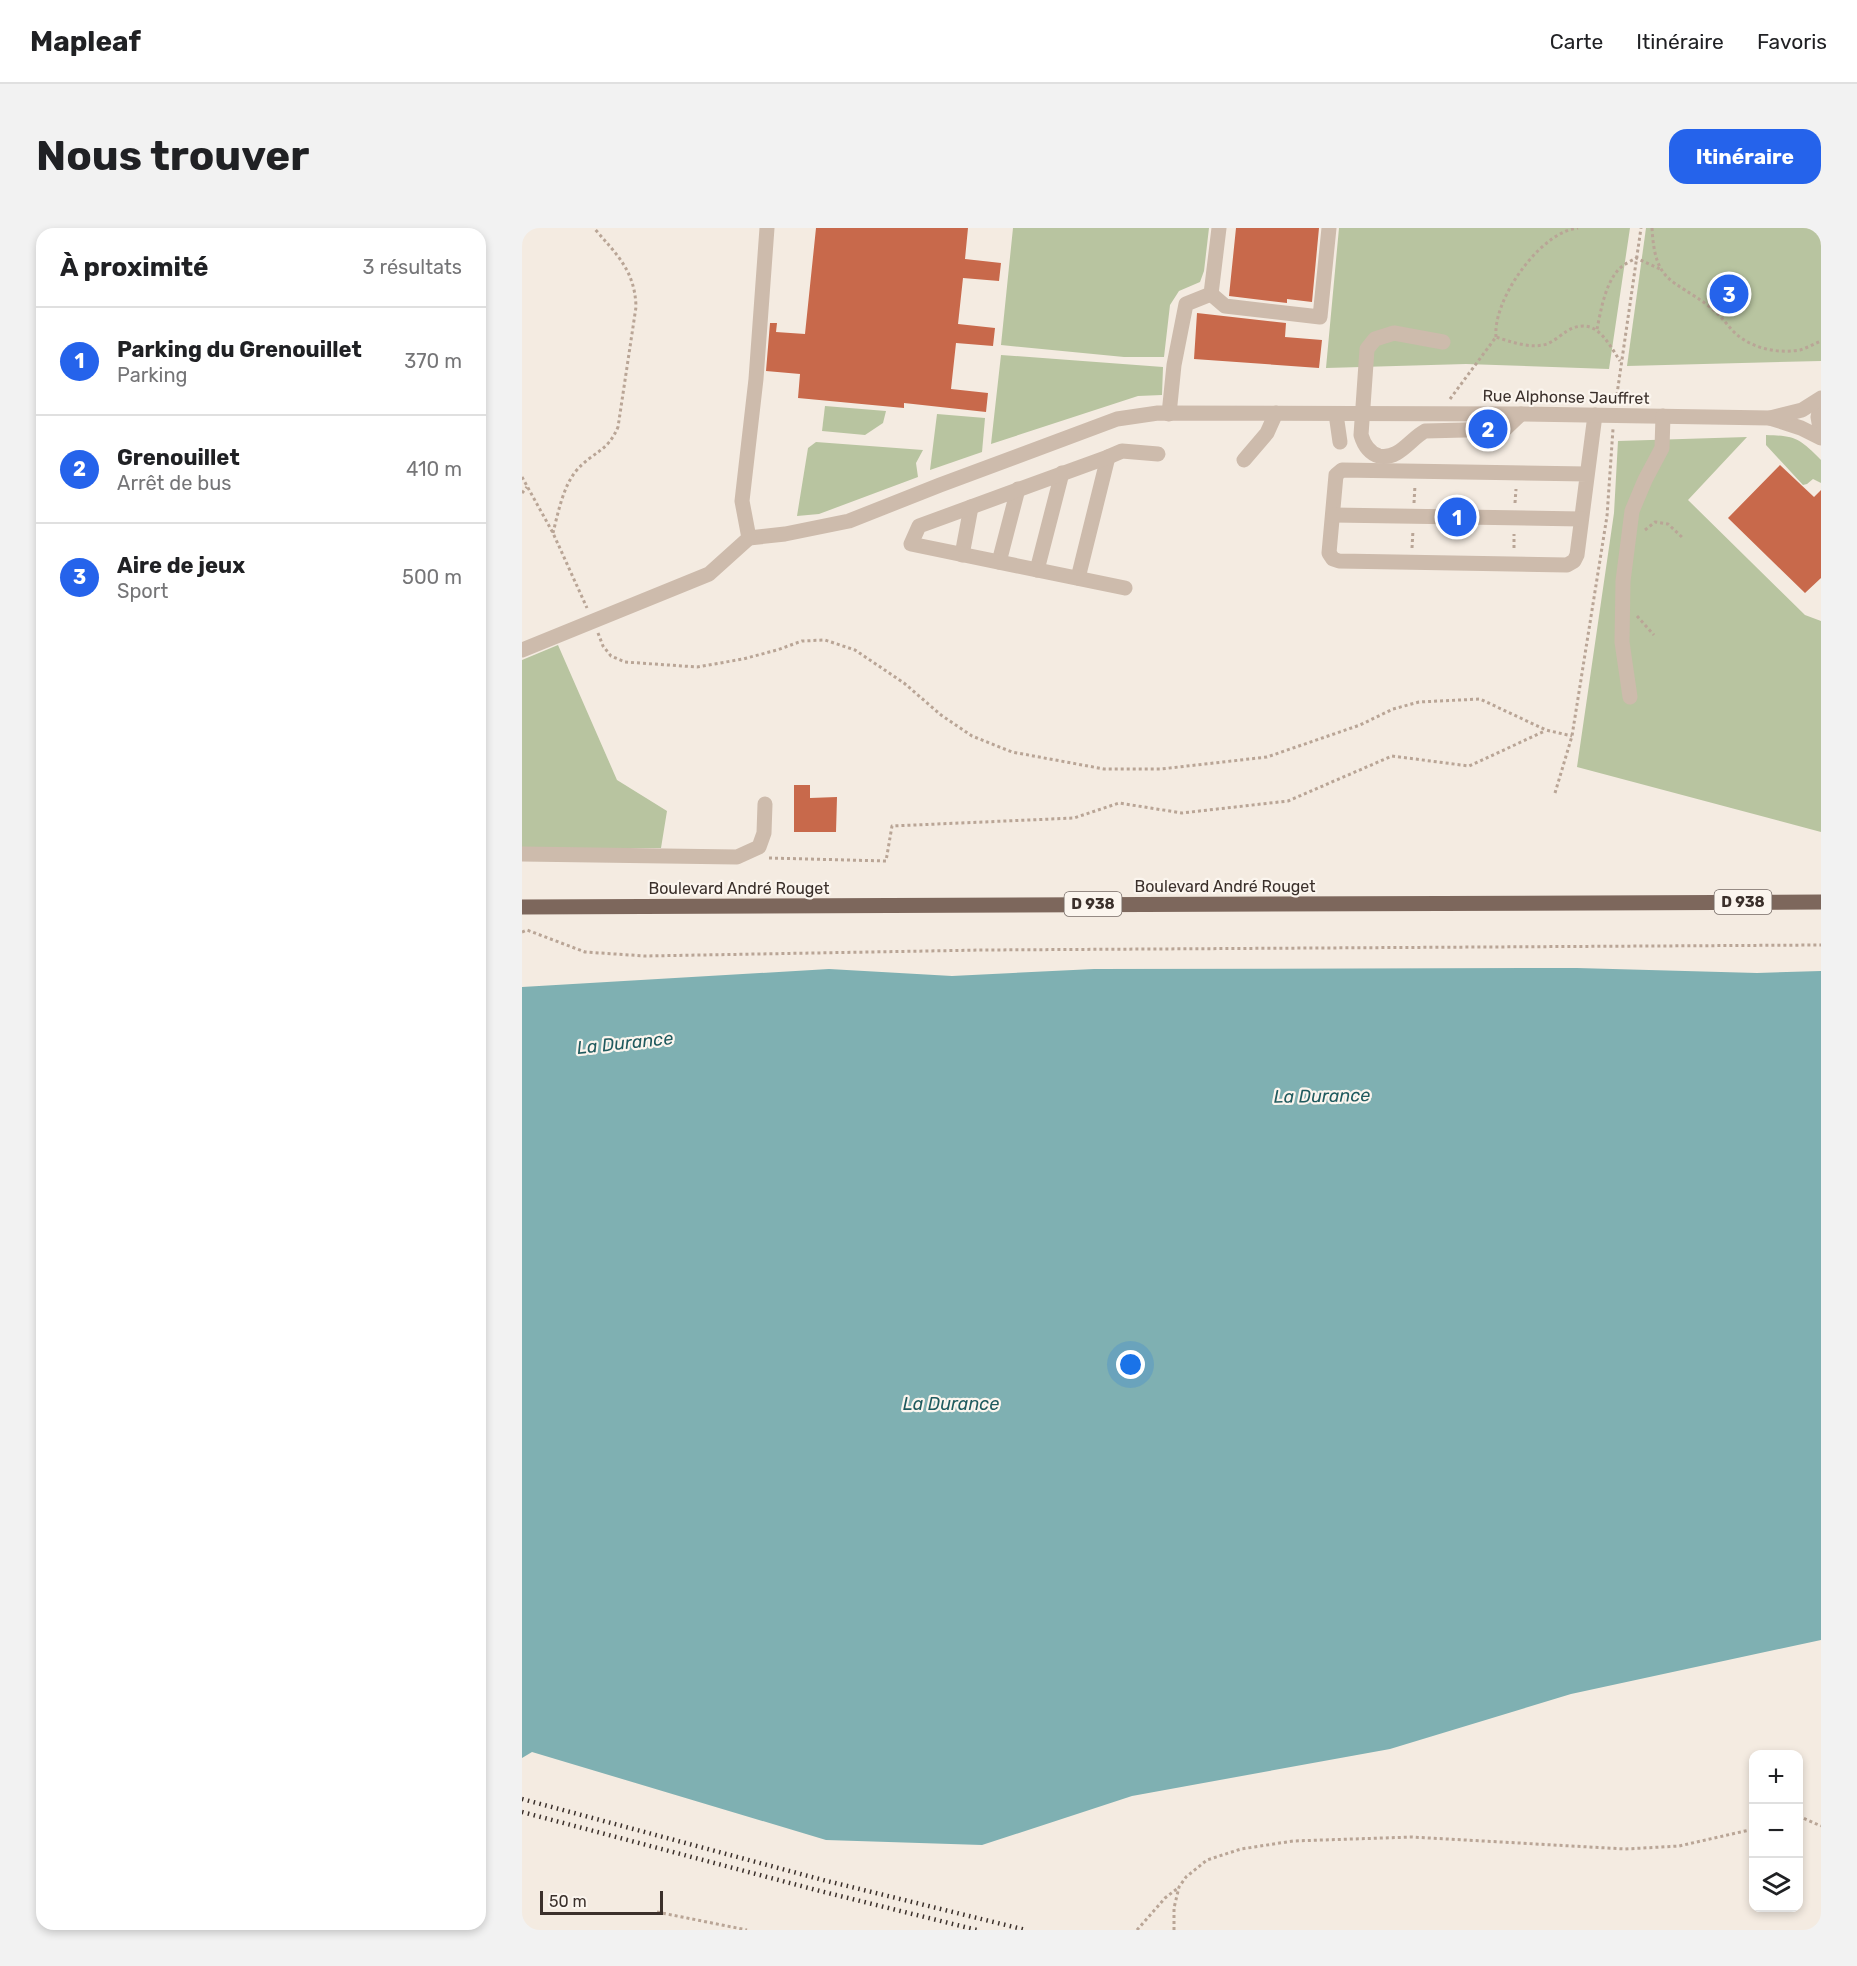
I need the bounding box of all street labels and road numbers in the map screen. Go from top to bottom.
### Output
street label: Rue Alphonse Jauffret [1482,386,1650,408]
street label: Boulevard André Rouget [1134,877,1316,896]
street label: Boulevard André Rouget [648,879,830,898]
road number: D 938 [1714,890,1772,914]
road number: D 938 [1064,892,1122,916]

